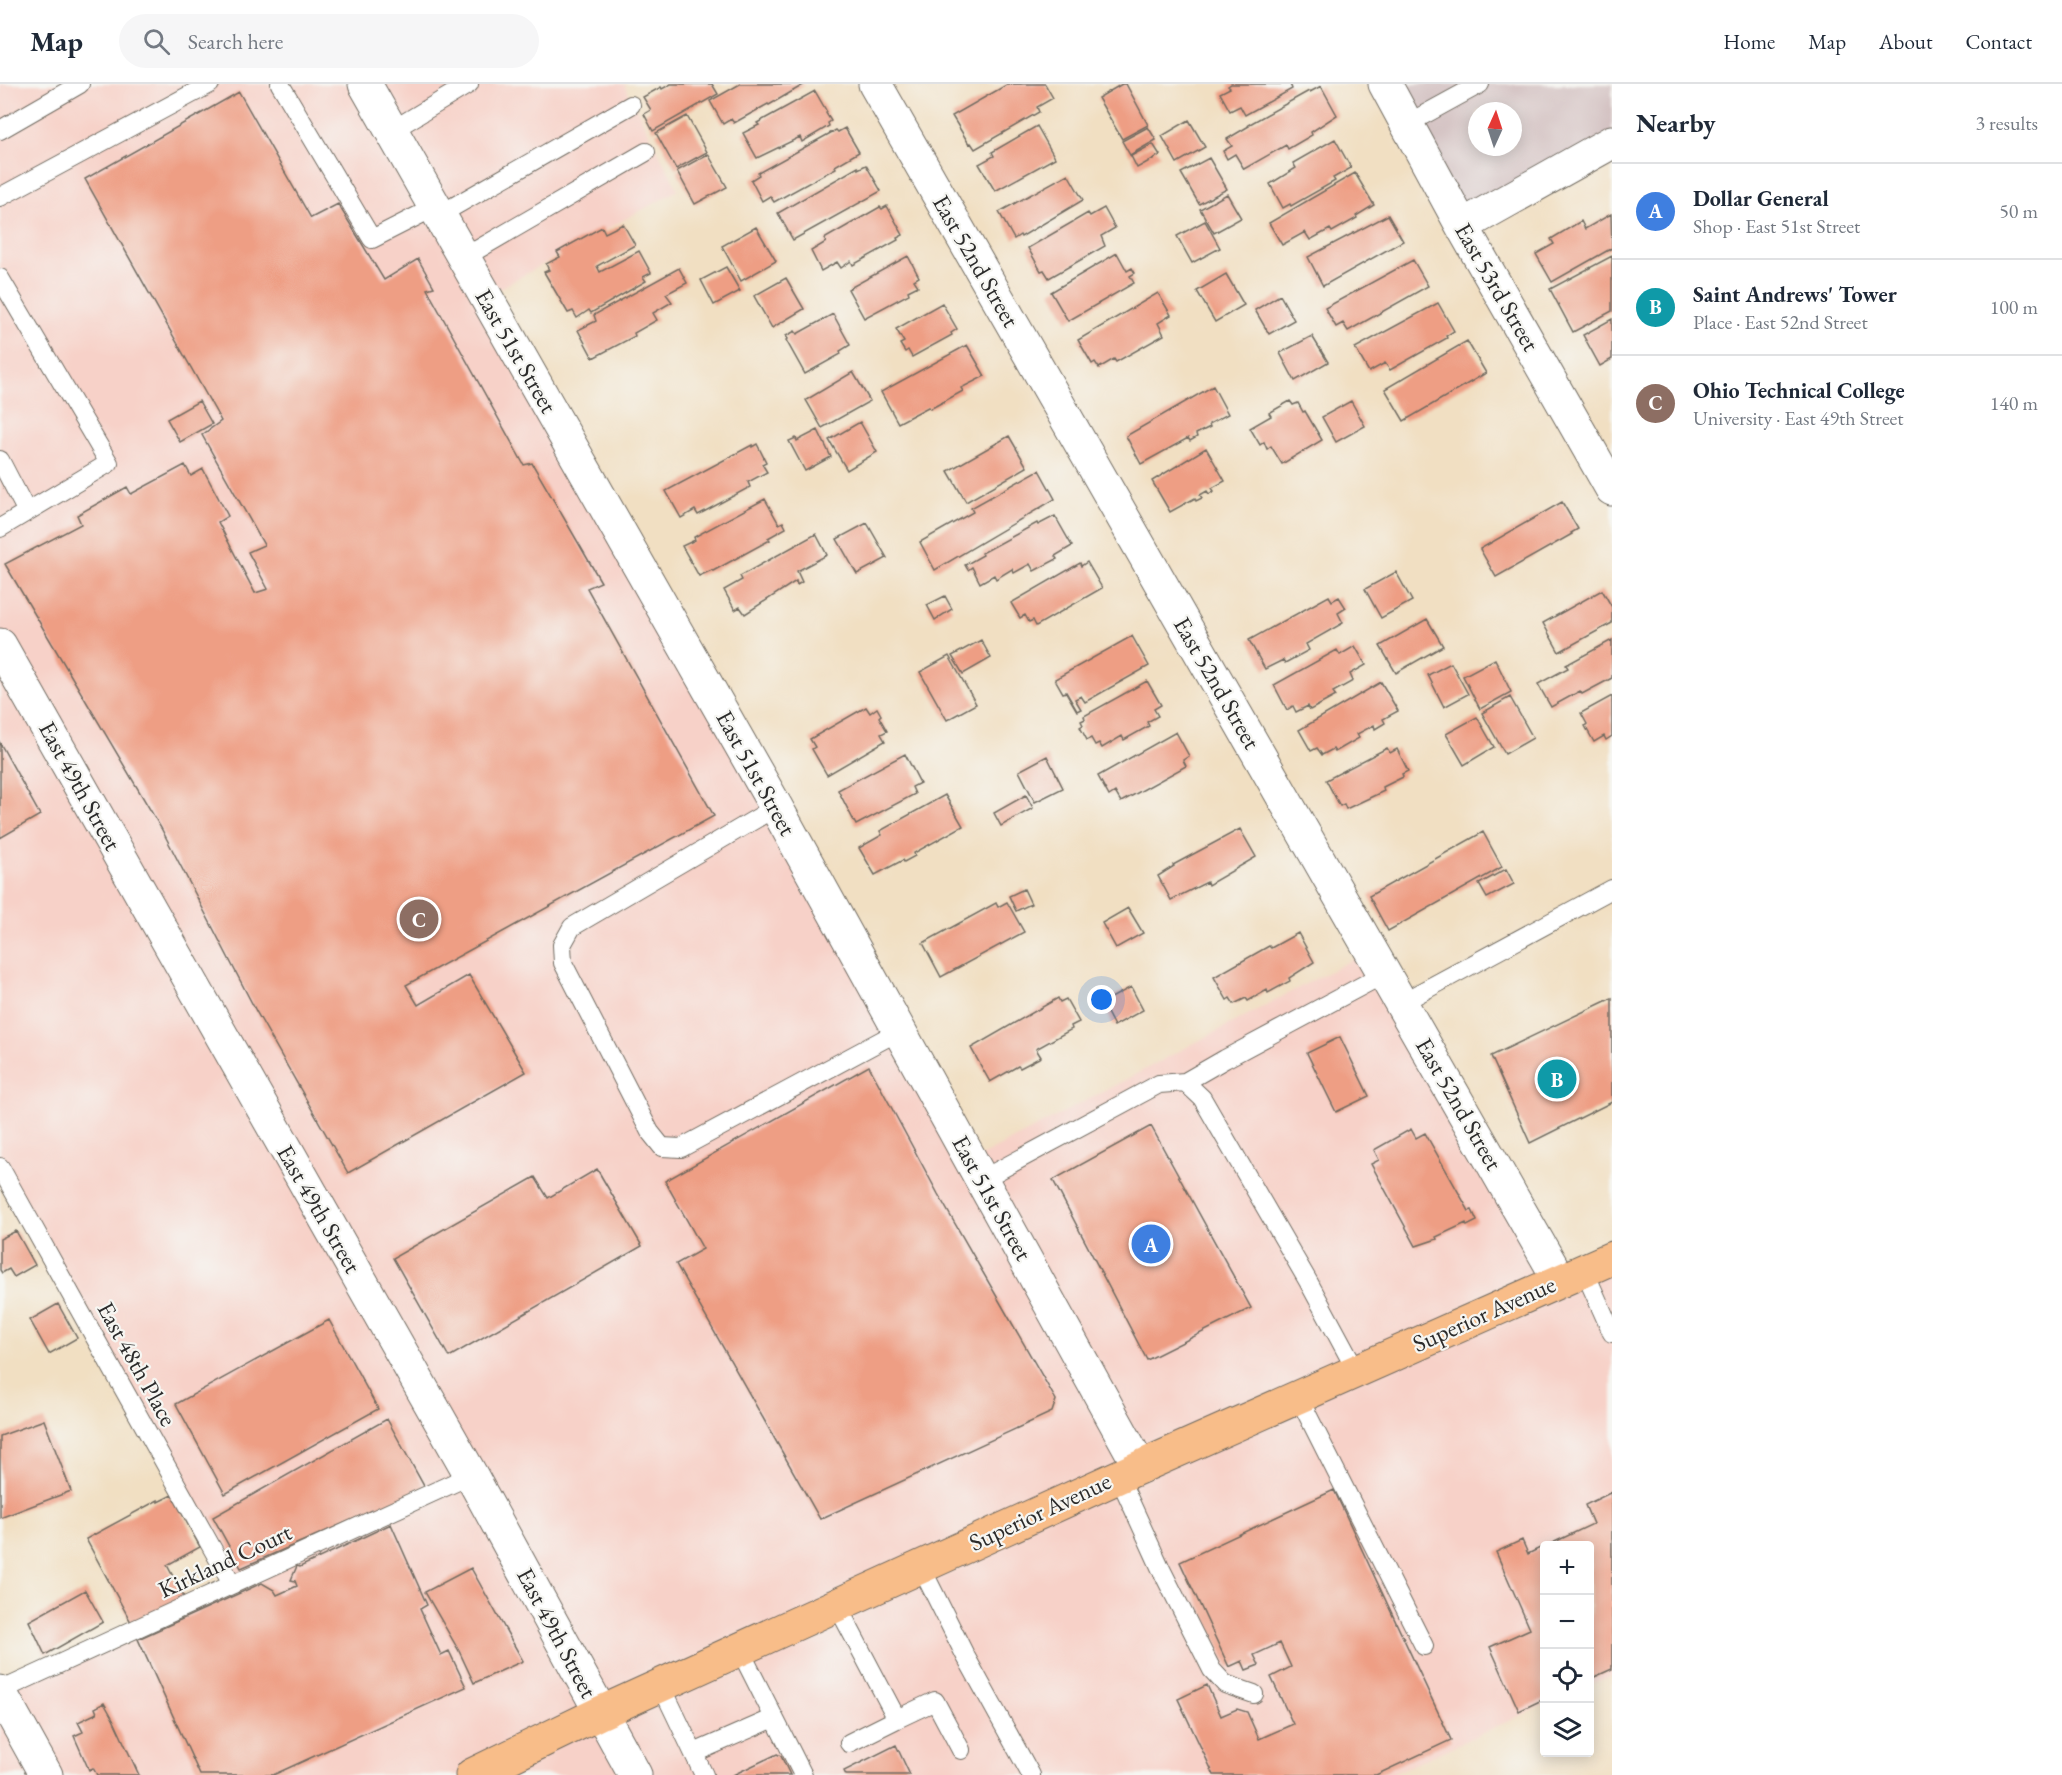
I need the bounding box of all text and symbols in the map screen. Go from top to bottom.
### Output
search box [119,14,539,68]
text: Map [30,23,83,59]
icon: search [140,25,173,58]
text: Search here [188,27,283,56]
text: Home [1723,28,1775,55]
text: Map [1808,28,1846,55]
text: About [1879,28,1932,55]
text: Contact [1965,28,2032,55]
north arrow [1468,102,1522,156]
text: Nearby [1636,106,1716,140]
text: 3 results [1975,110,2038,136]
text: Dollar General [1693,184,1829,213]
street label: East 52nd Street [926,189,1027,333]
text: A [1648,198,1663,224]
text: 50 m [1999,198,2038,224]
text: Shop · East 51st Street [1693,213,1860,239]
street label: East 53rd Street [1448,217,1547,357]
text: Saint Andrews' Tower [1693,280,1897,309]
street label: East 51st Street [468,283,565,419]
text: B [1649,294,1662,320]
text: 100 m [1990,294,2038,320]
text: Place · East 52nd Street [1693,309,1868,335]
text: Ohio Technical College [1693,376,1905,405]
text: C [1648,390,1663,416]
text: 140 m [1990,390,2038,416]
text: University · East 49th Street [1693,405,1904,431]
street label: East 52nd Street [1167,611,1268,755]
street label: East 51st Street [709,705,804,841]
street label: East 49th Street [32,716,129,856]
pin: C [400,896,438,942]
your location [1087,985,1116,1014]
street label: East 52nd Street [1409,1032,1510,1176]
pin: B [1538,1056,1576,1102]
street label: East 51st Street [945,1130,1040,1266]
street label: East 49th Street [270,1139,369,1279]
pin: A [1132,1222,1170,1266]
street label: Superior Avenue [1408,1268,1560,1359]
street label: East 48th Place [91,1296,184,1431]
street label: Superior Avenue [964,1465,1116,1558]
street label: Kirkland Court [153,1516,297,1605]
map controls [1540,1541,1594,1757]
button: + [1540,1541,1594,1595]
street label: East 49th Street [510,1562,605,1704]
button: − [1540,1595,1594,1649]
button: locate [1540,1649,1594,1703]
button: layers [1540,1703,1594,1757]

